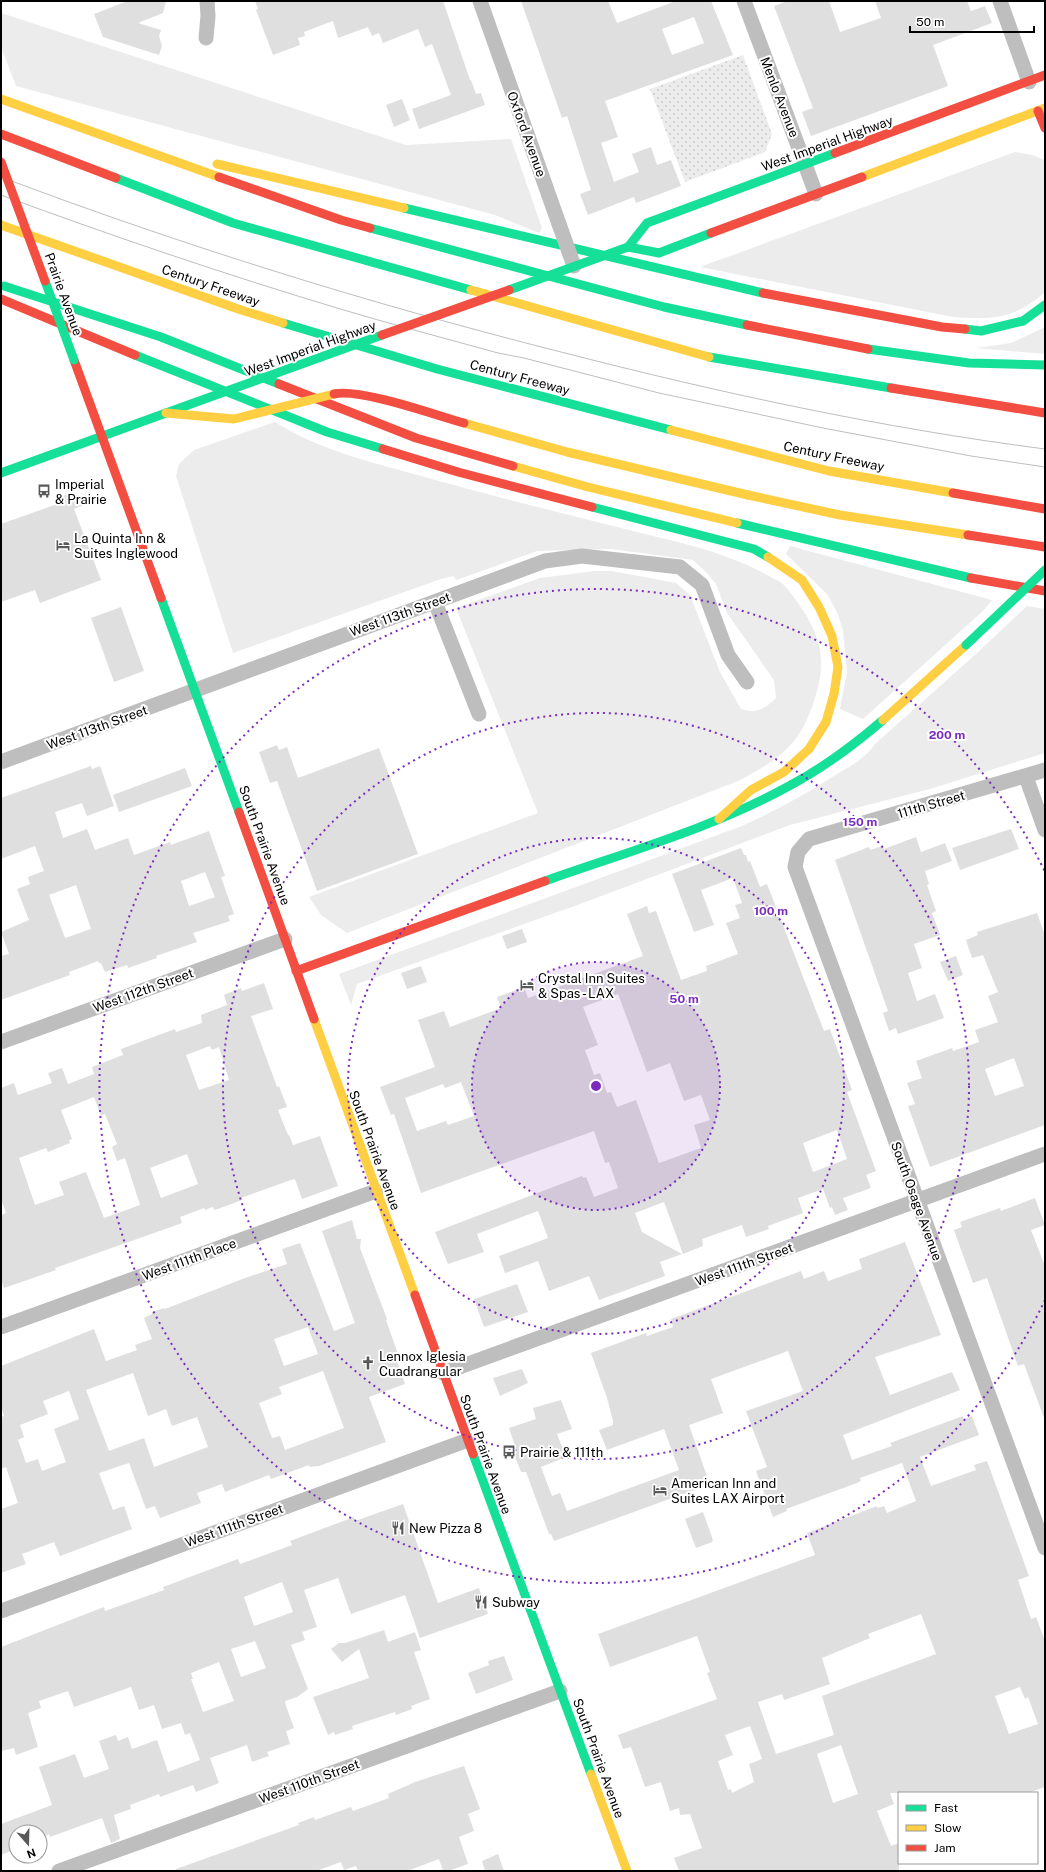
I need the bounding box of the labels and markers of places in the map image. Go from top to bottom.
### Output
place label: Imperial & Prairie [55,477,107,507]
bus stop icon: Imperial & Prairie [36,483,52,499]
place label: La Quinta Inn & Suites Inglewood [74,531,178,561]
hotel icon: La Quinta Inn & Suites Inglewood [55,537,71,553]
place label: Crystal Inn Suites & Spas - LAX [538,971,645,1001]
hotel icon: Crystal Inn Suites & Spas - LAX [519,977,535,993]
centre of rings [589,1079,603,1093]
place label: Lennox Iglesia Cuadrangular [379,1349,466,1379]
church icon: Lennox Iglesia Cuadrangular [360,1355,376,1371]
bus stop icon: Prairie & 111th [501,1444,517,1460]
place label: Prairie & 111th [520,1445,603,1460]
place label: American Inn and Suites LAX Airport [671,1476,784,1506]
hotel icon: American Inn and Suites LAX Airport [652,1482,668,1498]
restaurant icon: New Pizza 8 [390,1520,406,1536]
place label: New Pizza 8 [409,1521,482,1536]
restaurant icon: Subway [473,1594,489,1610]
place label: Subway [492,1595,540,1610]

